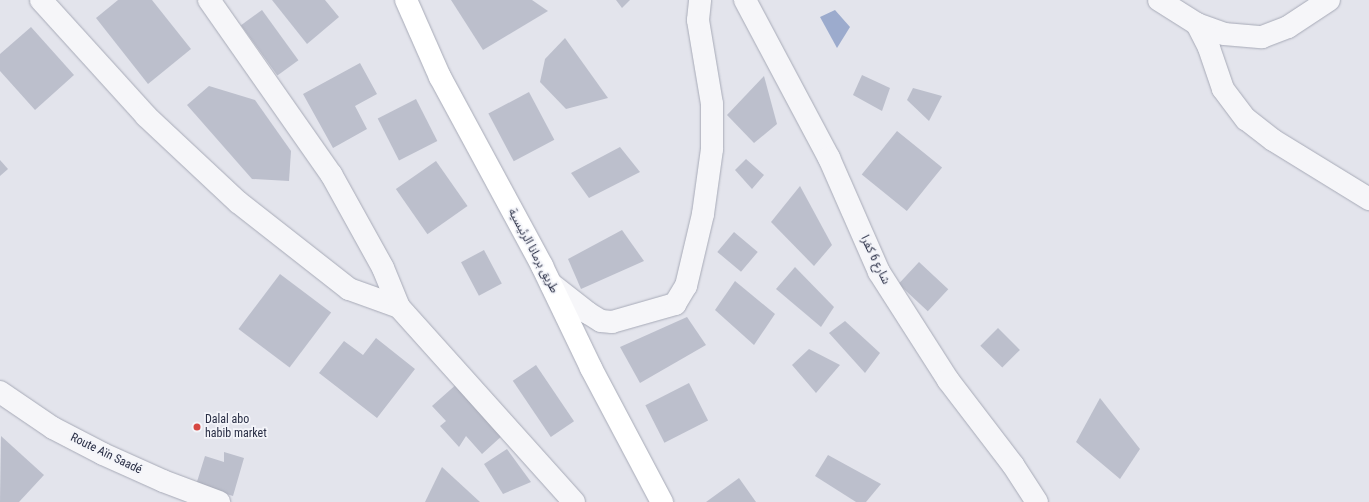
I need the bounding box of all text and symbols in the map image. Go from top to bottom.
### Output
street label: طريق برمانا الرئيسية [505,206,561,296]
street label: شارع 6 كفرا [857,233,893,287]
place label: Dalal abo habib market [205,413,267,441]
marker: Dalal abo habib market [192,422,202,432]
street label: Route Aïn Saadé [68,430,144,478]

